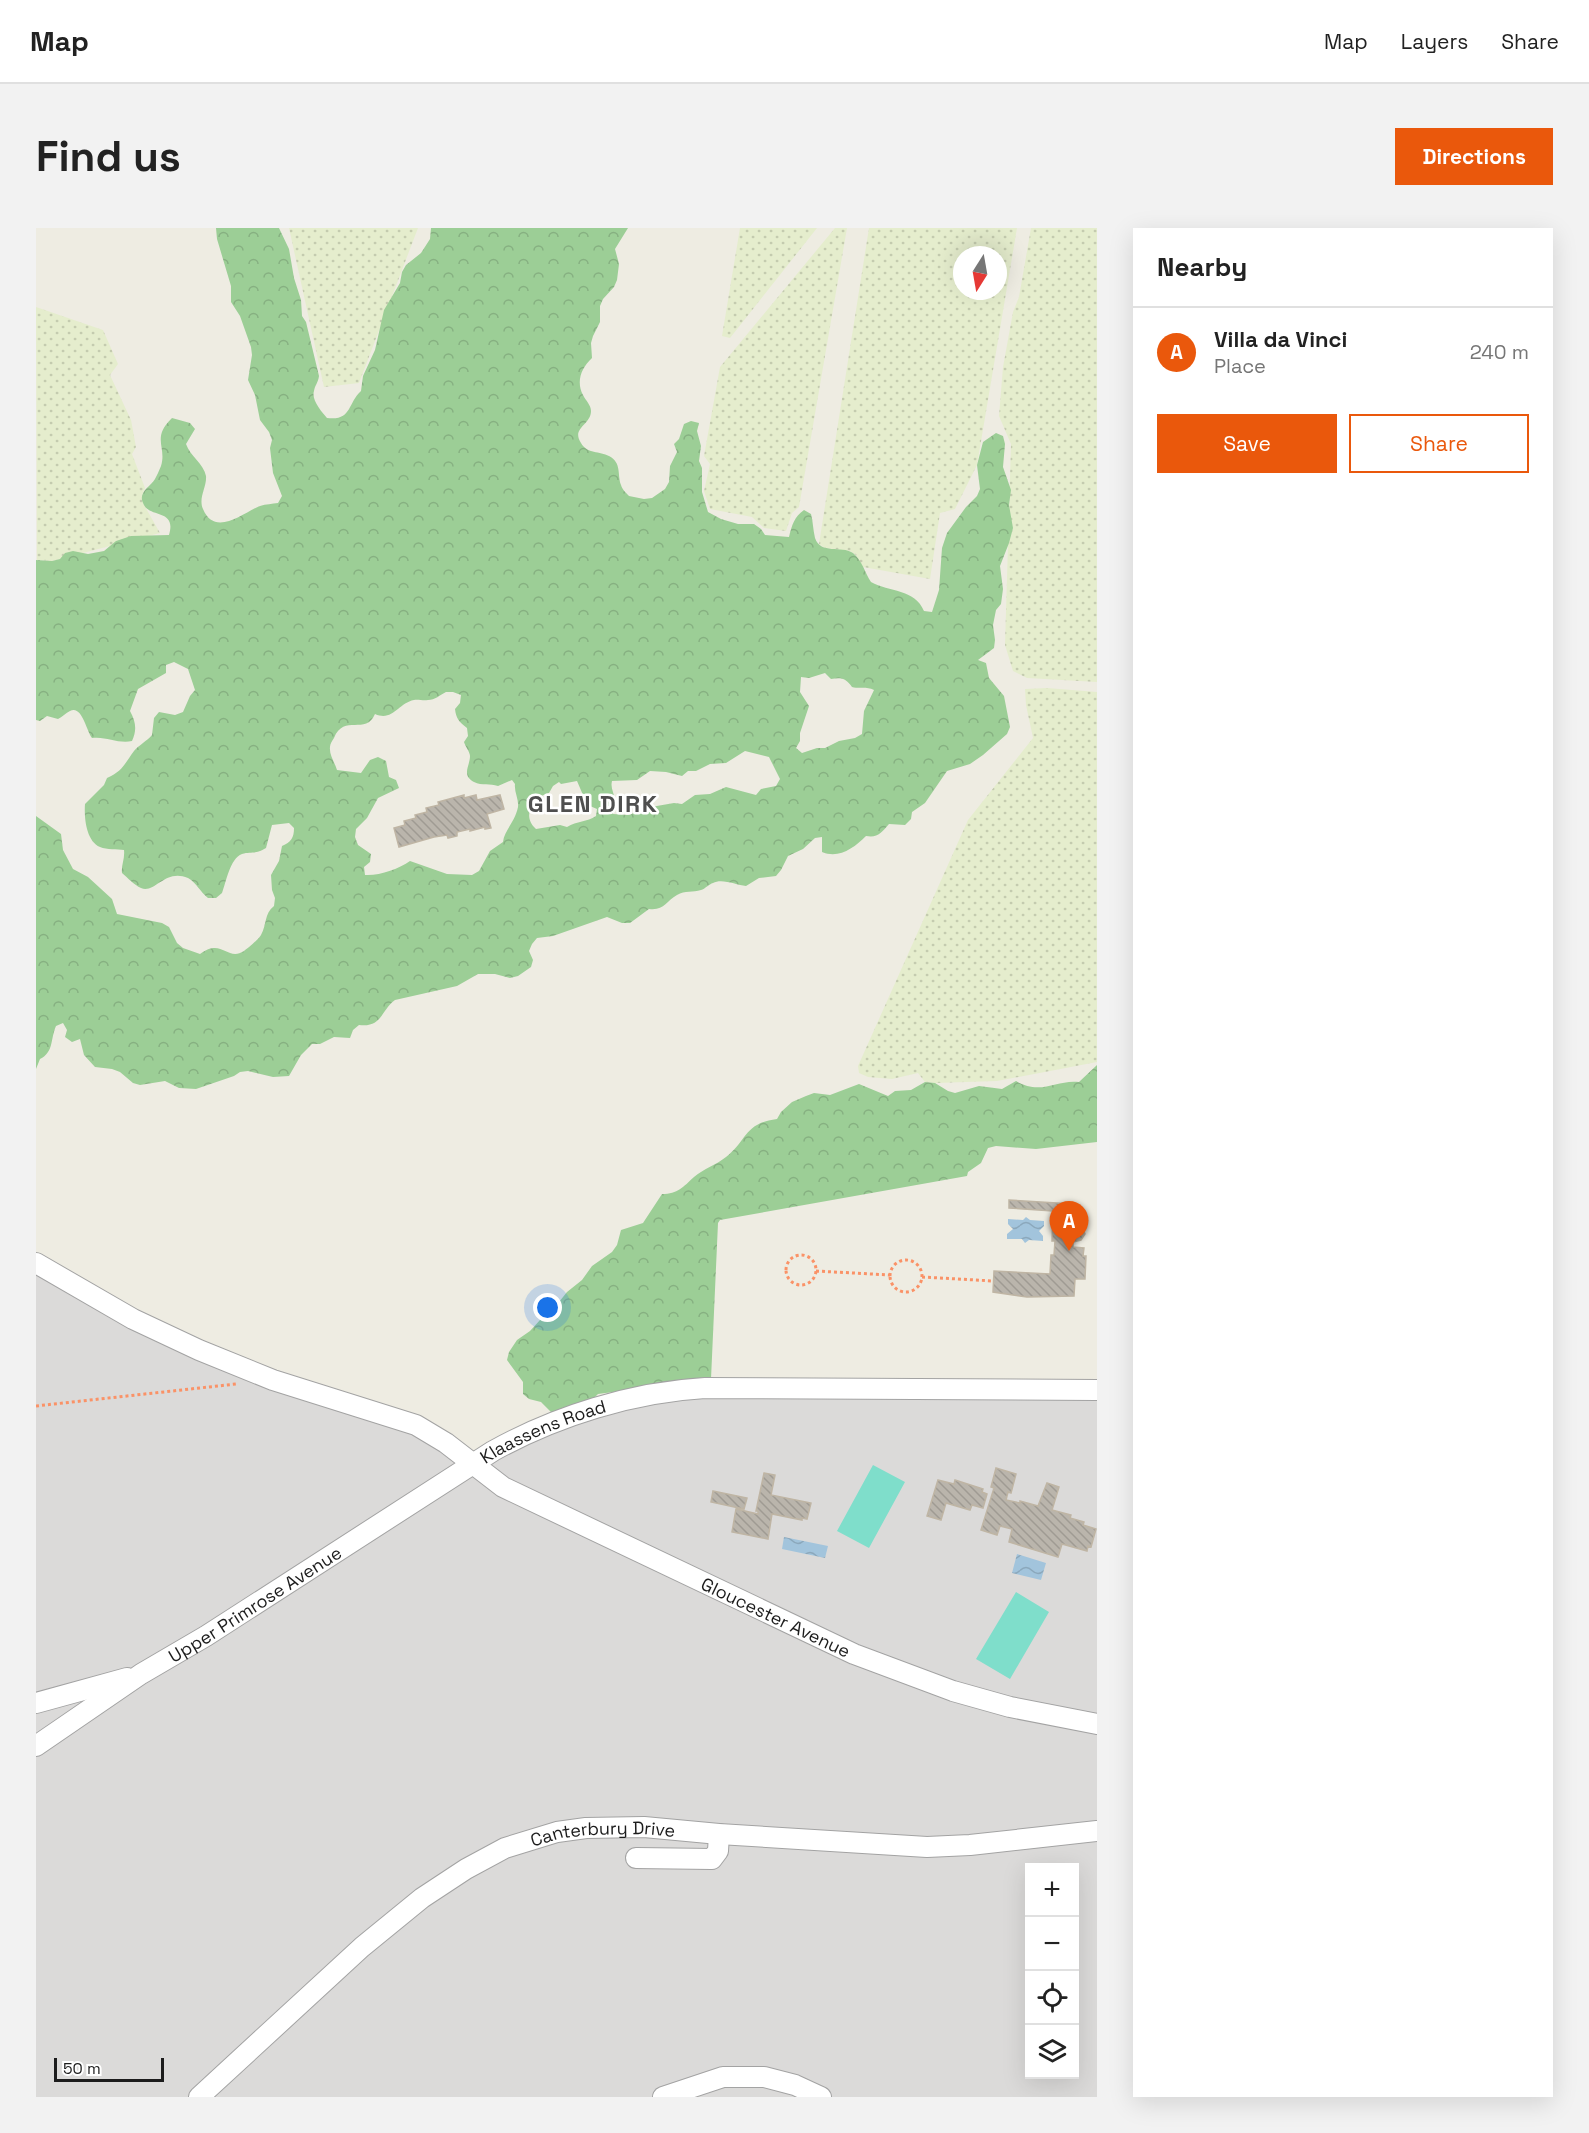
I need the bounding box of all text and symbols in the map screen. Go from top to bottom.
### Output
text: Map [30,23,89,59]
text: Map [1324,28,1368,55]
text: Layers [1401,28,1468,55]
text: Share [1501,28,1559,55]
button: Directions [1395,128,1553,185]
text: Find us [36,130,181,183]
north arrow [953,246,1007,300]
text: Nearby [1157,250,1247,284]
text: Villa da Vinci [1214,325,1347,353]
text: A [1170,339,1183,365]
text: 240 m [1470,339,1529,365]
text: Place [1214,353,1266,379]
button: Save [1157,414,1337,473]
button: Share [1349,414,1529,473]
district label: GLEN DIRK [528,788,658,819]
pin: A [1050,1202,1088,1251]
your location [533,1293,562,1322]
street label: Klaassens Road [475,1394,608,1468]
street label: Upper Primrose Avenue [164,1540,346,1667]
street label: Gloucester Avenue [698,1572,854,1662]
street label: Canterbury Drive [527,1815,676,1851]
map controls [1025,1863,1079,2079]
button: + [1025,1863,1079,1917]
button: − [1025,1917,1079,1971]
button: locate [1025,1971,1079,2025]
button: layers [1025,2025,1079,2079]
scale bar [54,2055,164,2082]
text: 50 m [63,2058,101,2079]

